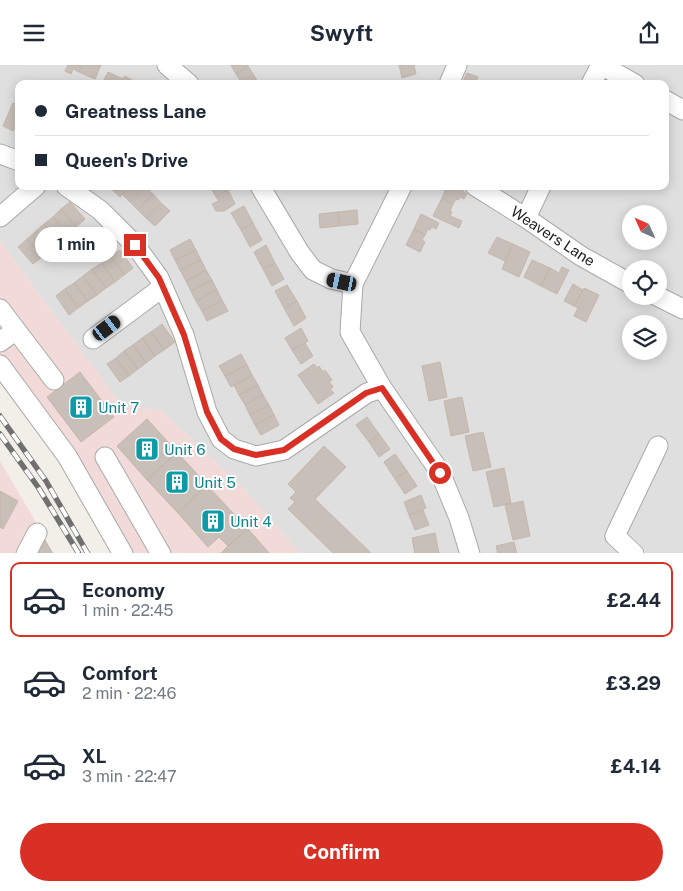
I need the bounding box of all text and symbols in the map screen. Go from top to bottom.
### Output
icon: menu [20,19,48,47]
icon: share [635,19,663,47]
text: Swyft [310,20,373,46]
text: Greatness Lane [65,100,207,122]
text: Queen's Drive [65,149,188,171]
street label: Weavers Lane [508,202,598,270]
north arrow [622,205,668,250]
map controls [622,205,667,360]
callout: 1 min [35,227,118,263]
route end [124,234,146,256]
text: 1 min [57,235,95,254]
button: locate [622,260,667,305]
car [325,272,358,292]
car [90,313,123,343]
button: layers [622,315,667,360]
building icon: Unit 7 [68,394,94,420]
place label: Unit 7 [98,399,139,416]
building icon: Unit 6 [134,436,160,462]
place label: Unit 6 [164,441,206,458]
route start [429,462,451,484]
building icon: Unit 5 [164,469,190,495]
place label: Unit 5 [194,474,236,491]
building icon: Unit 4 [200,508,226,534]
place label: Unit 4 [230,513,272,530]
icon: car [22,577,67,622]
text: Economy [82,579,165,601]
text: £2.44 [607,589,661,611]
text: 1 min · 22:45 [82,601,174,620]
icon: car [22,660,67,705]
text: Comfort [82,662,158,684]
text: £3.29 [606,672,661,694]
text: 2 min · 22:46 [82,684,177,703]
icon: car [22,743,67,788]
text: XL [82,745,107,767]
text: £4.14 [611,755,661,777]
text: 3 min · 22:47 [82,767,177,786]
button: Confirm [20,823,663,881]

